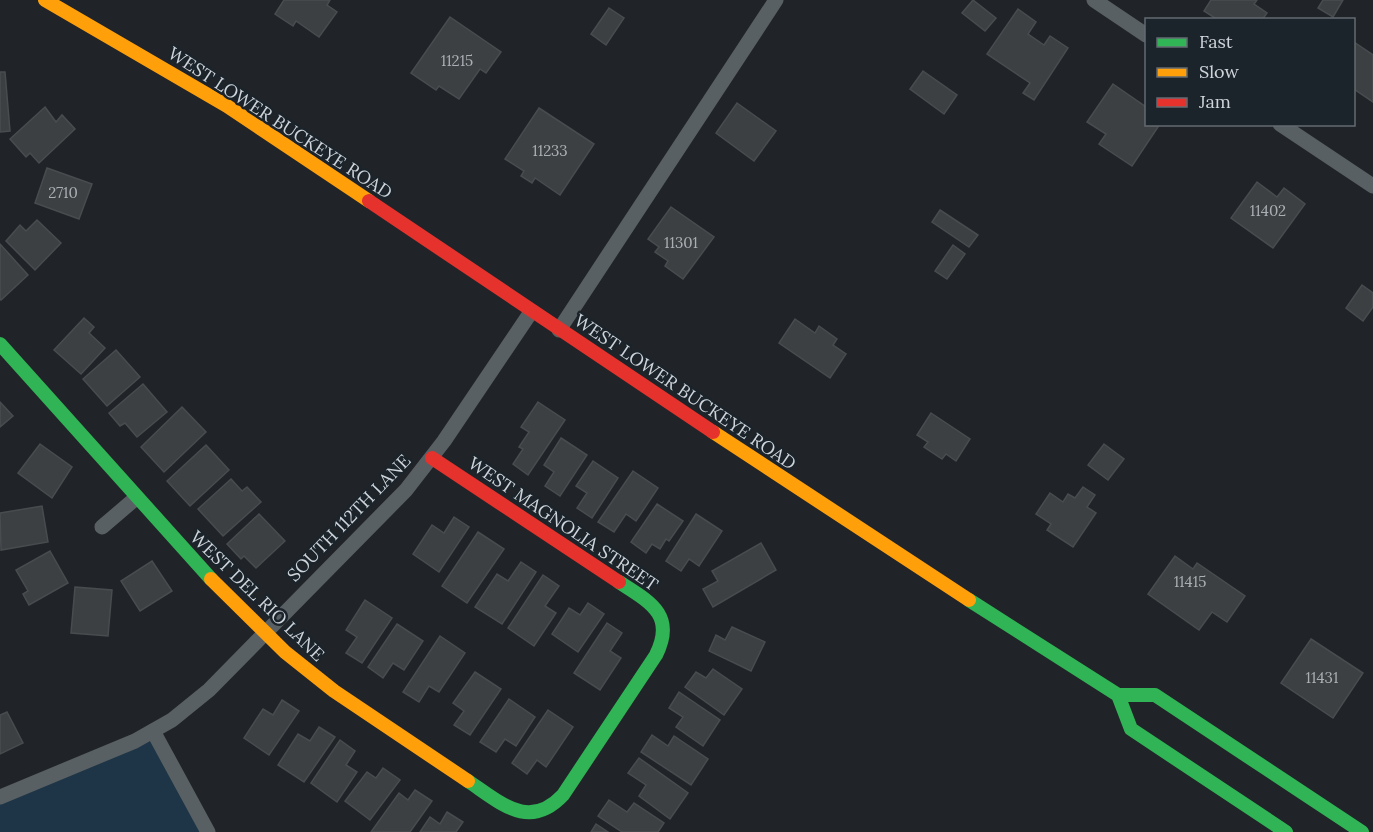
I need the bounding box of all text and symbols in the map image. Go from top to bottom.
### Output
legend [1145,18,1355,126]
text: Fast [1199,30,1233,53]
street label: WEST LOWER BUCKEYE ROAD [164,41,397,204]
house number: 11215 [441,51,473,70]
text: Slow [1199,60,1239,83]
text: Jam [1198,90,1231,113]
house number: 11233 [532,141,568,160]
house number: 2710 [48,183,78,202]
house number: 11402 [1250,201,1286,220]
house number: 11301 [664,233,698,252]
street label: WEST LOWER BUCKEYE ROAD [570,309,801,475]
street label: SOUTH 112TH LANE [282,449,415,586]
street label: WEST MAGNOLIA STREET [464,451,663,596]
street label: WEST DEL RIO LANE [185,525,329,666]
house number: 11415 [1174,572,1206,591]
house number: 11431 [1306,668,1338,687]

